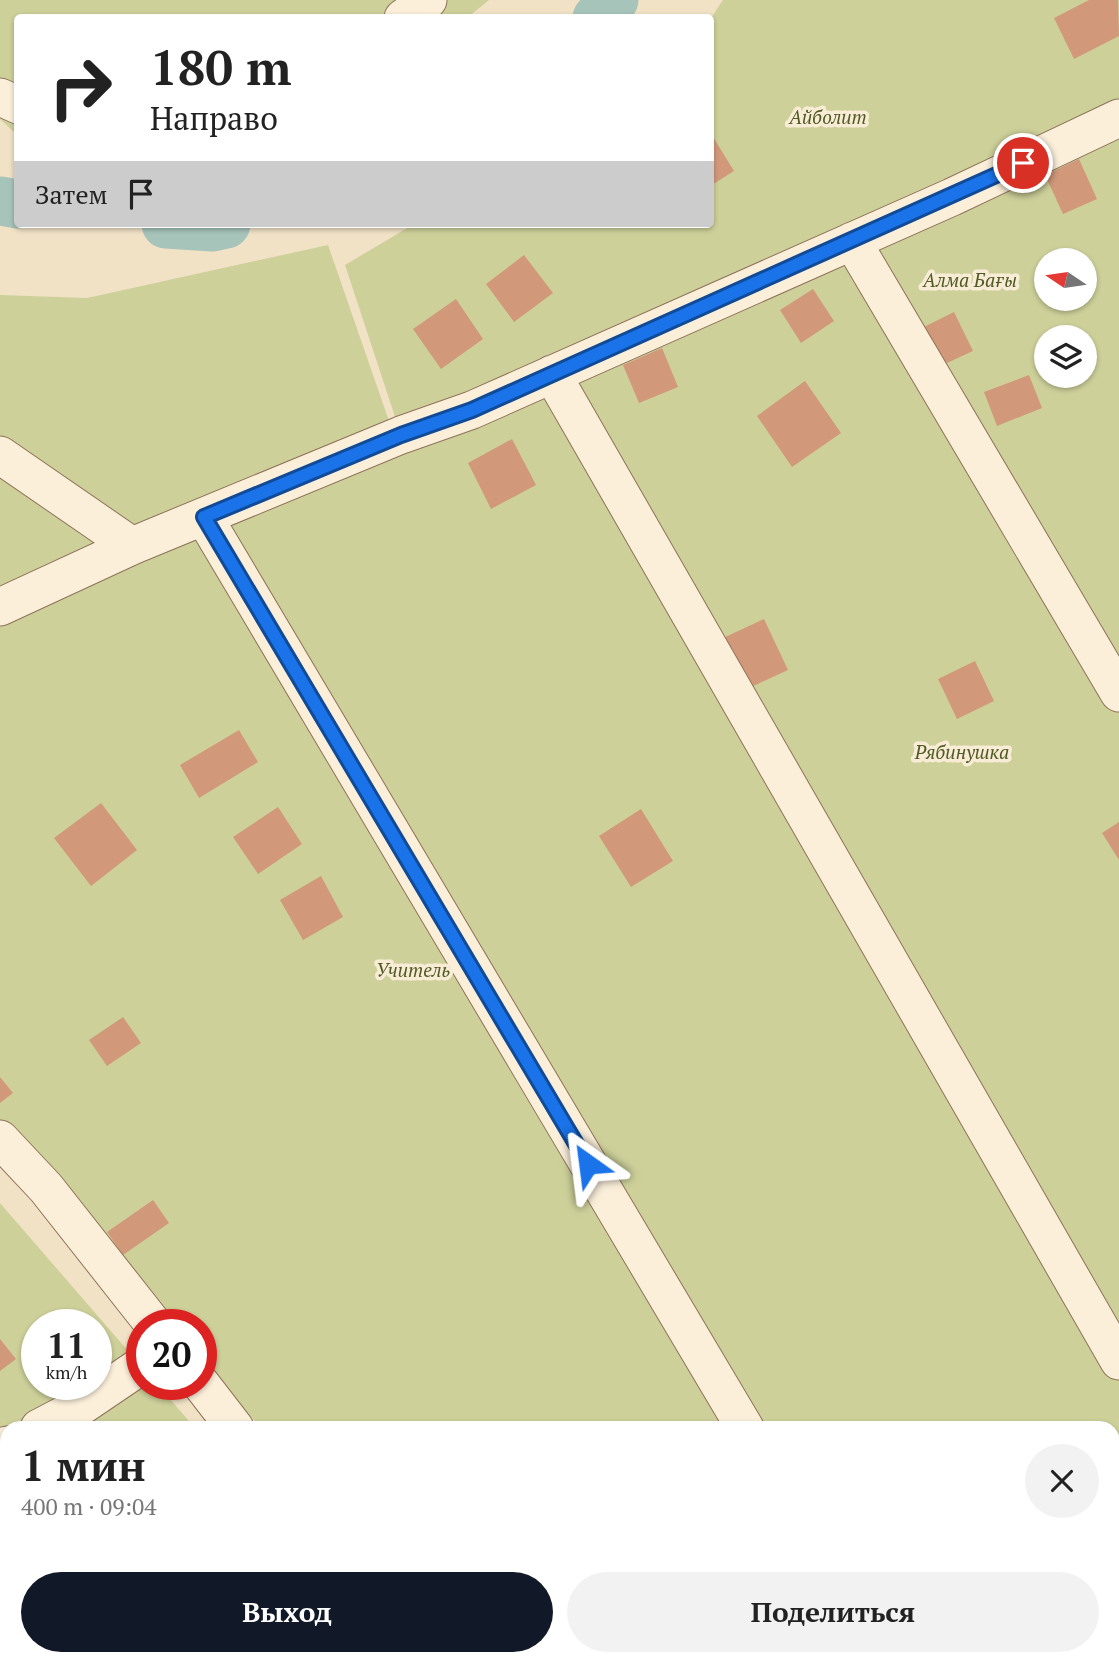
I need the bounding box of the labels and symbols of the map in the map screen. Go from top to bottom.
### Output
park label: Айболит [788,104,867,129]
pin [993,133,1053,193]
north arrow [1034,248,1097,312]
park label: Алма Бағы [922,267,1017,292]
park label: Рябинушка [914,739,1009,764]
park label: Учитель [376,957,451,982]
position arrow [551,1127,625,1201]
speed limit sign: 20 [126,1309,217,1400]

